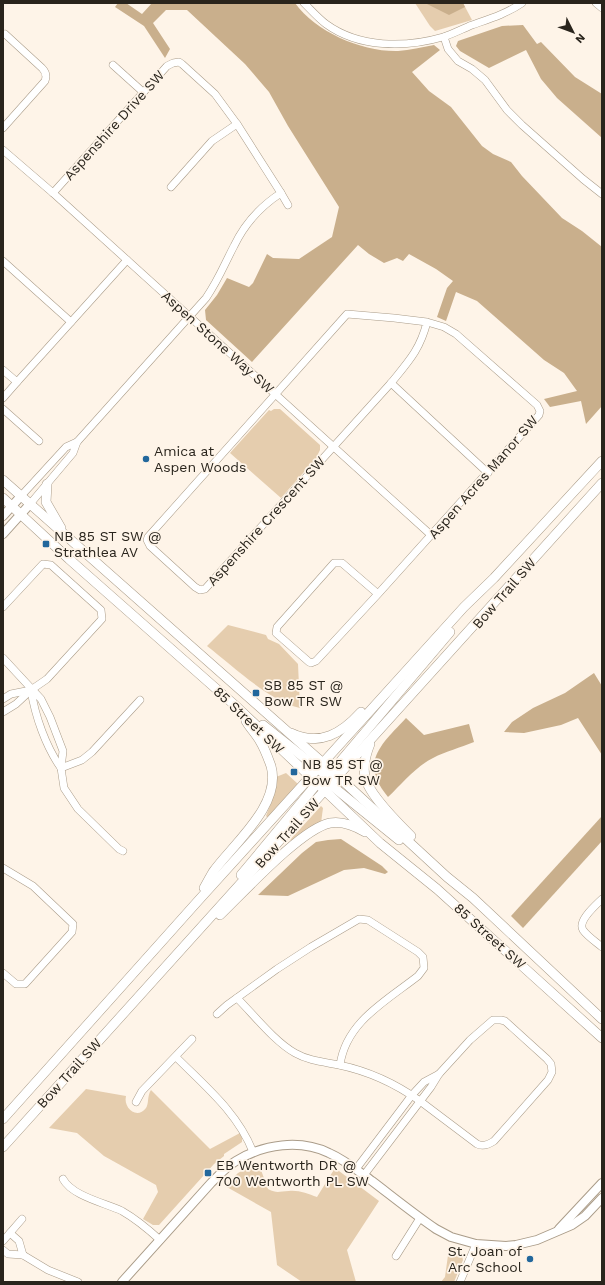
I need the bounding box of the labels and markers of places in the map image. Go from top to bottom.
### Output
place label: Amica at Aspen Woods [154,443,246,475]
marker: Amica at Aspen Woods [141,454,151,464]
place label: NB 85 ST SW @ Strathlea AV [54,528,161,560]
marker: NB 85 ST SW @ Strathlea AV [41,539,51,549]
place label: SB 85 ST @ Bow TR SW [264,677,343,709]
marker: SB 85 ST @ Bow TR SW [251,688,261,698]
place label: NB 85 ST @ Bow TR SW [302,756,383,788]
marker: NB 85 ST @ Bow TR SW [289,767,299,777]
place label: EB Wentworth DR @ 700 Wentworth PL SW [216,1157,369,1189]
marker: EB Wentworth DR @ 700 Wentworth PL SW [203,1168,213,1178]
place label: St. Joan of Arc School [448,1243,523,1275]
marker: St. Joan of Arc School [525,1254,535,1264]

